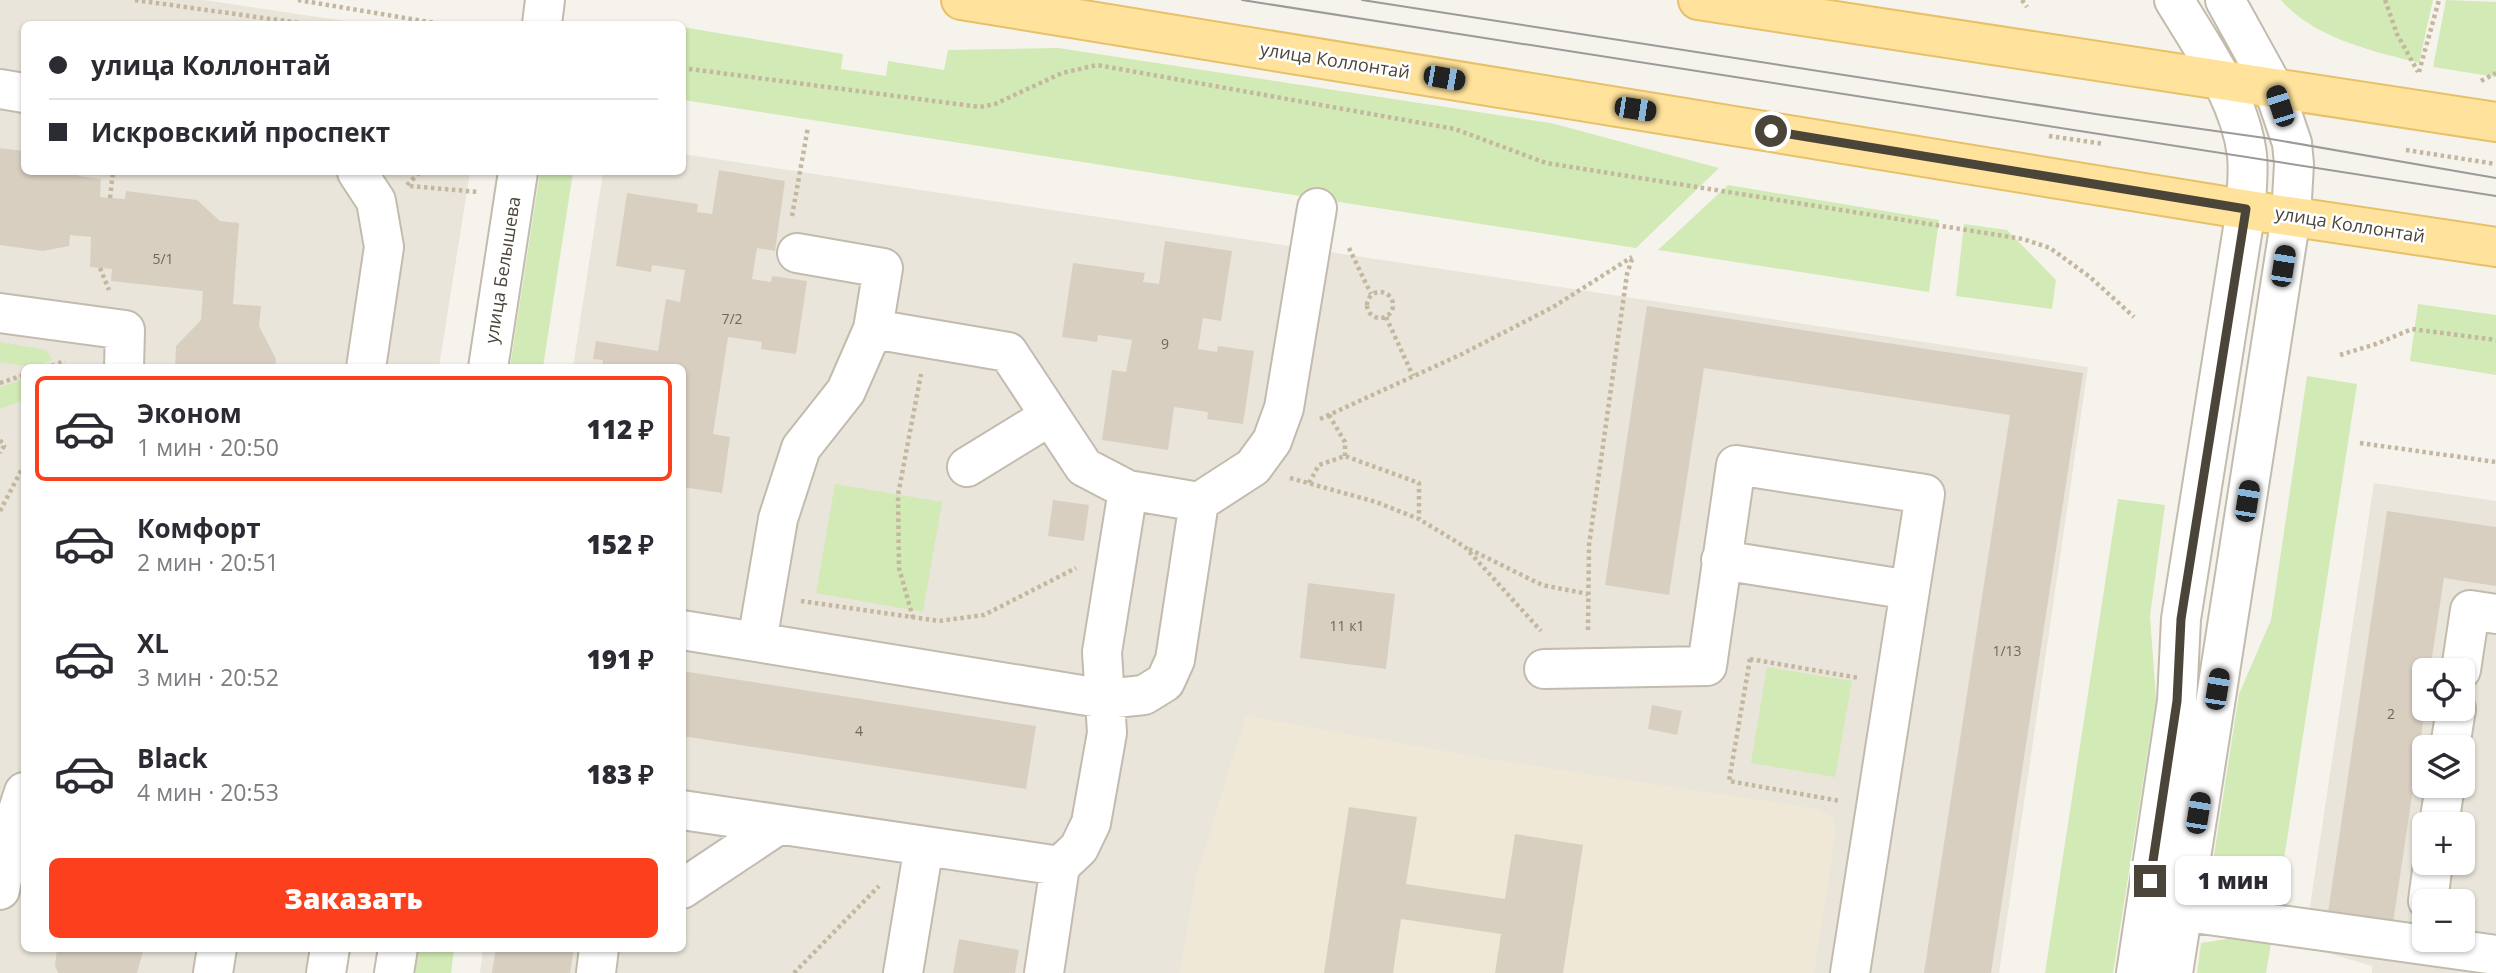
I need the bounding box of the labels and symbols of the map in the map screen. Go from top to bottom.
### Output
street label: улица Коллонтай [1259,36,1412,84]
car [1422,64,1467,92]
car [2264,83,2297,129]
car [1613,95,1658,123]
route start [1755,115,1787,147]
street label: улица Белышева [479,195,525,345]
street label: улица Коллонтай [2274,200,2427,248]
car [2270,244,2297,288]
house number: 5/1 [152,249,174,268]
house number: 7/2 [721,309,743,328]
house number: 9 [1161,334,1169,353]
car [2234,479,2261,523]
house number: 11 к1 [1330,616,1364,635]
house number: 1/13 [1992,641,2022,660]
car [2204,667,2231,711]
house number: 2 [2387,704,2395,723]
house number: 4 [855,721,863,740]
car [2185,791,2212,835]
callout: 1 мин [2174,856,2290,906]
route end [2134,865,2166,897]

